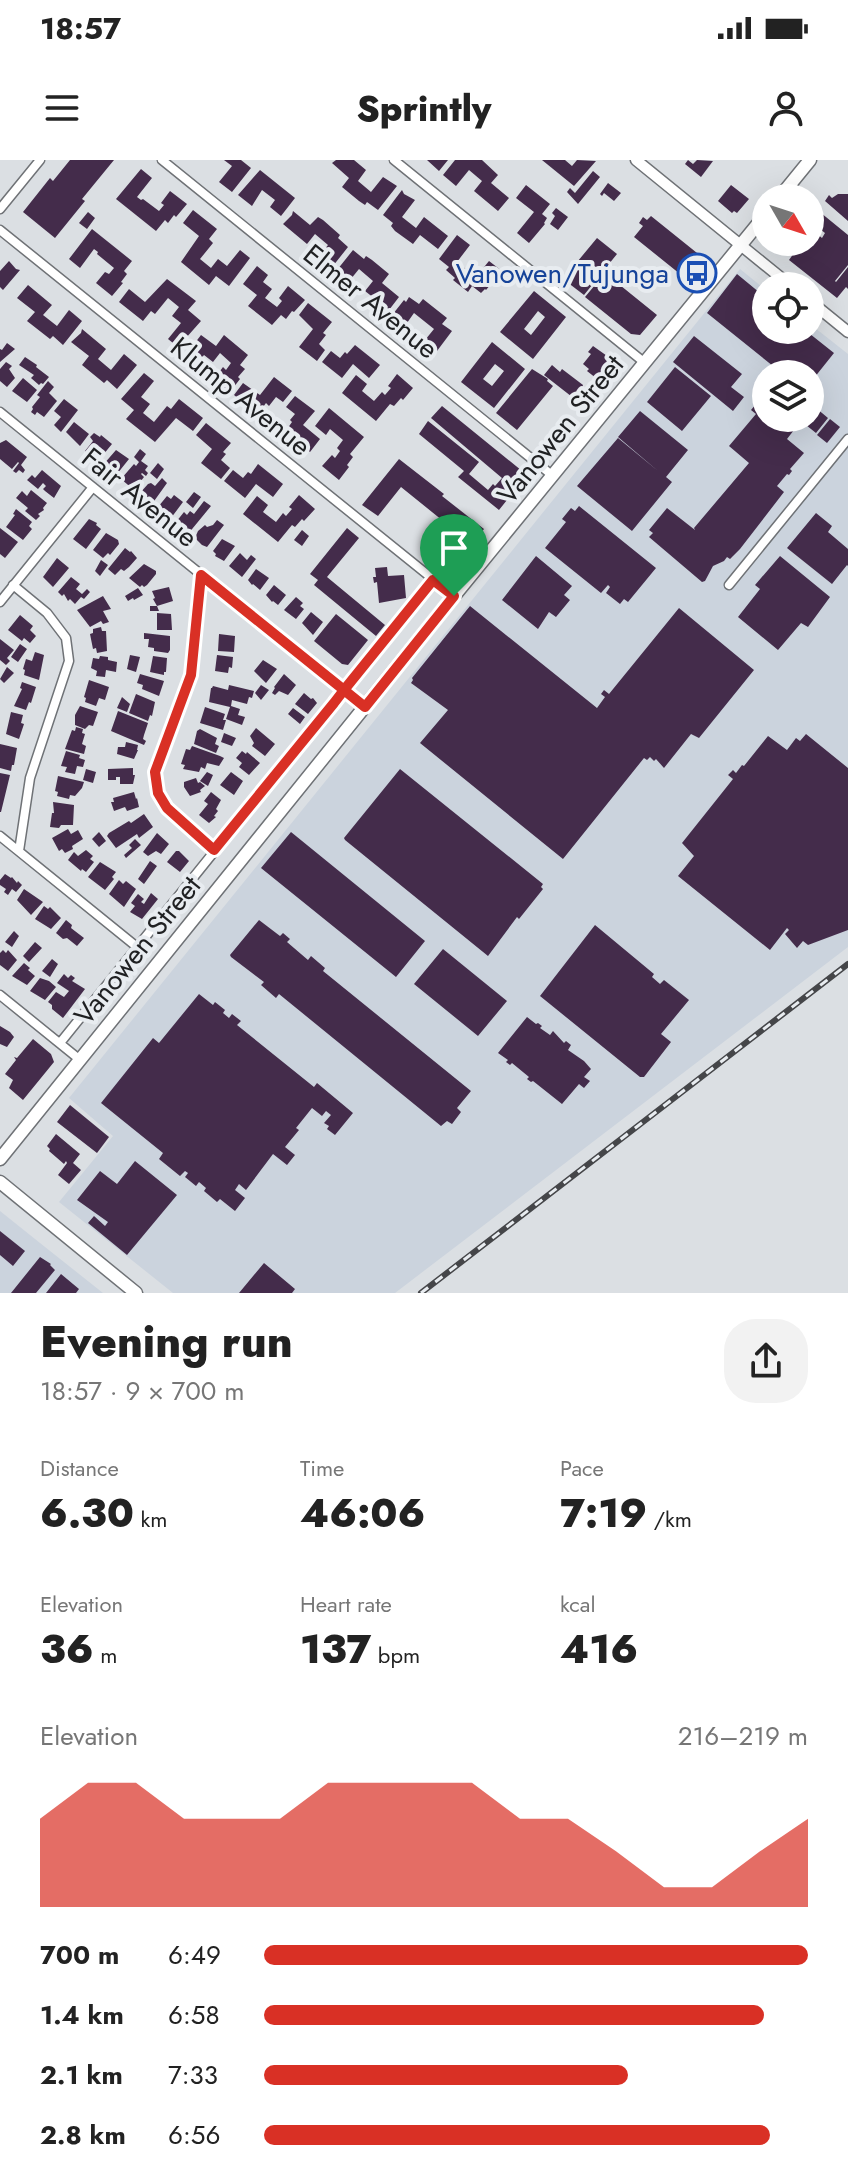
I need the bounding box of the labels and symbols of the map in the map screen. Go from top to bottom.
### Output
north arrow [752,184,824,256]
street label: Elmer Avenue [294,234,447,369]
bus stop icon: Vanowen/Tujunga [676,252,718,294]
place label: Vanowen/Tujunga [456,253,669,294]
street label: Klump Avenue [162,327,320,466]
street label: Vanowen Street [487,346,634,513]
street label: Fair Avenue [73,438,207,557]
pin [420,514,488,596]
street label: Vanowen Street [64,867,211,1034]

